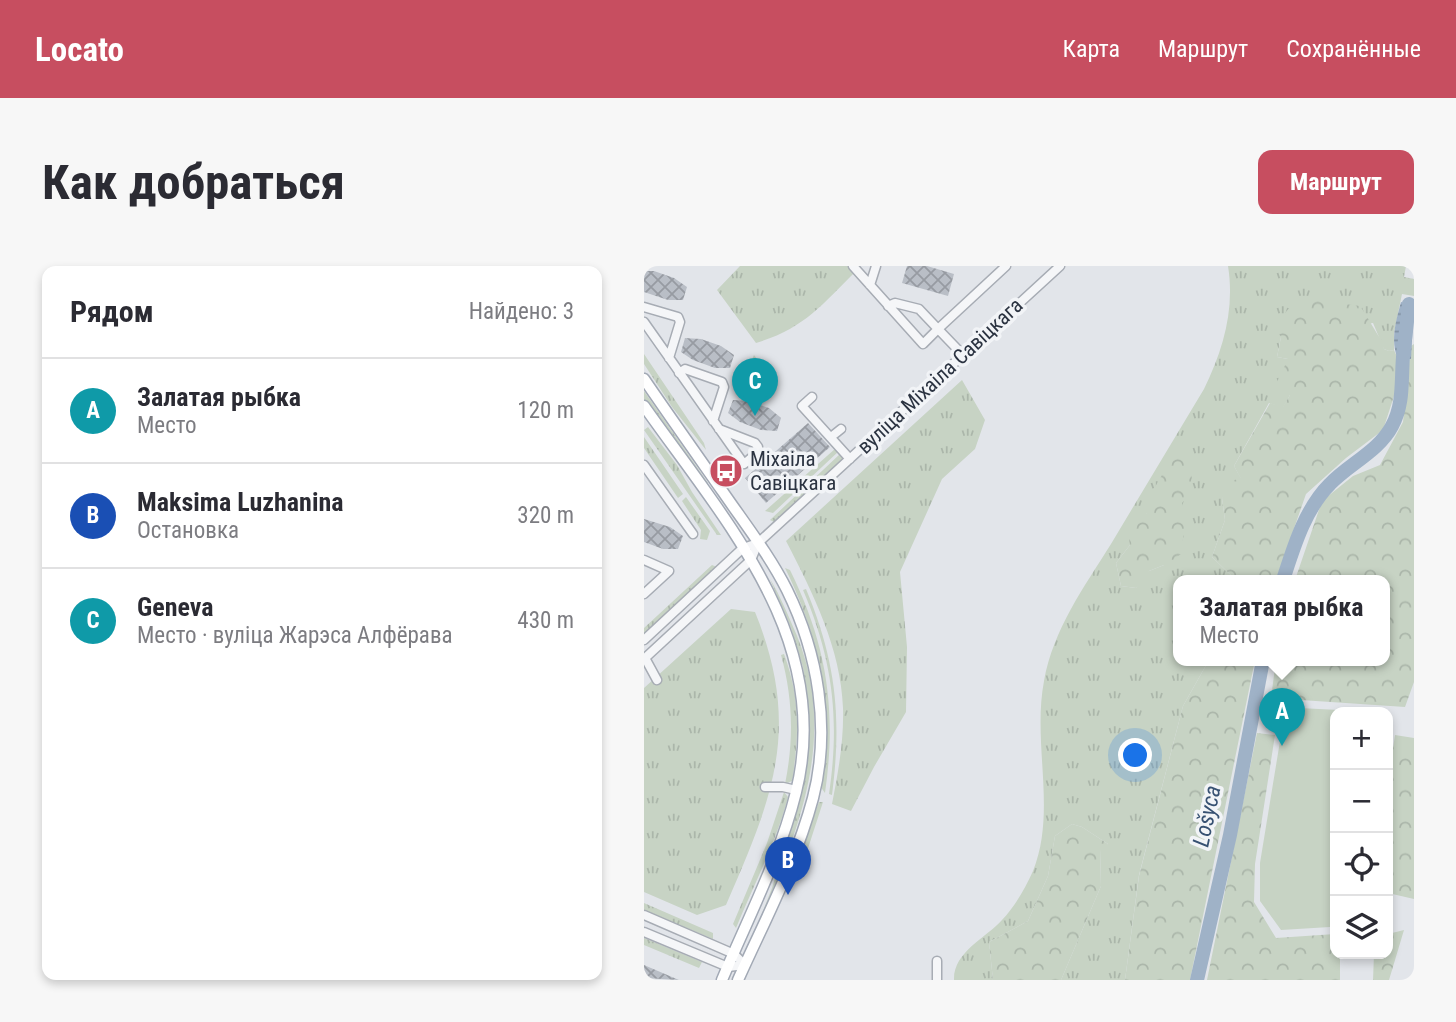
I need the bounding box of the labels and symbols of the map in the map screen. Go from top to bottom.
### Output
street label: вуліца Міхаіла Савіцкага [852,293,1028,459]
pin: C [732,358,778,416]
place label: Міхаіла Савіцкага [750,447,836,495]
bus stop icon: Міхаіла Савіцкага [707,452,745,490]
pin: A [1259,688,1305,746]
your location [1118,738,1152,772]
water label: Lošyca [1187,783,1227,849]
pin: B [765,837,811,895]

